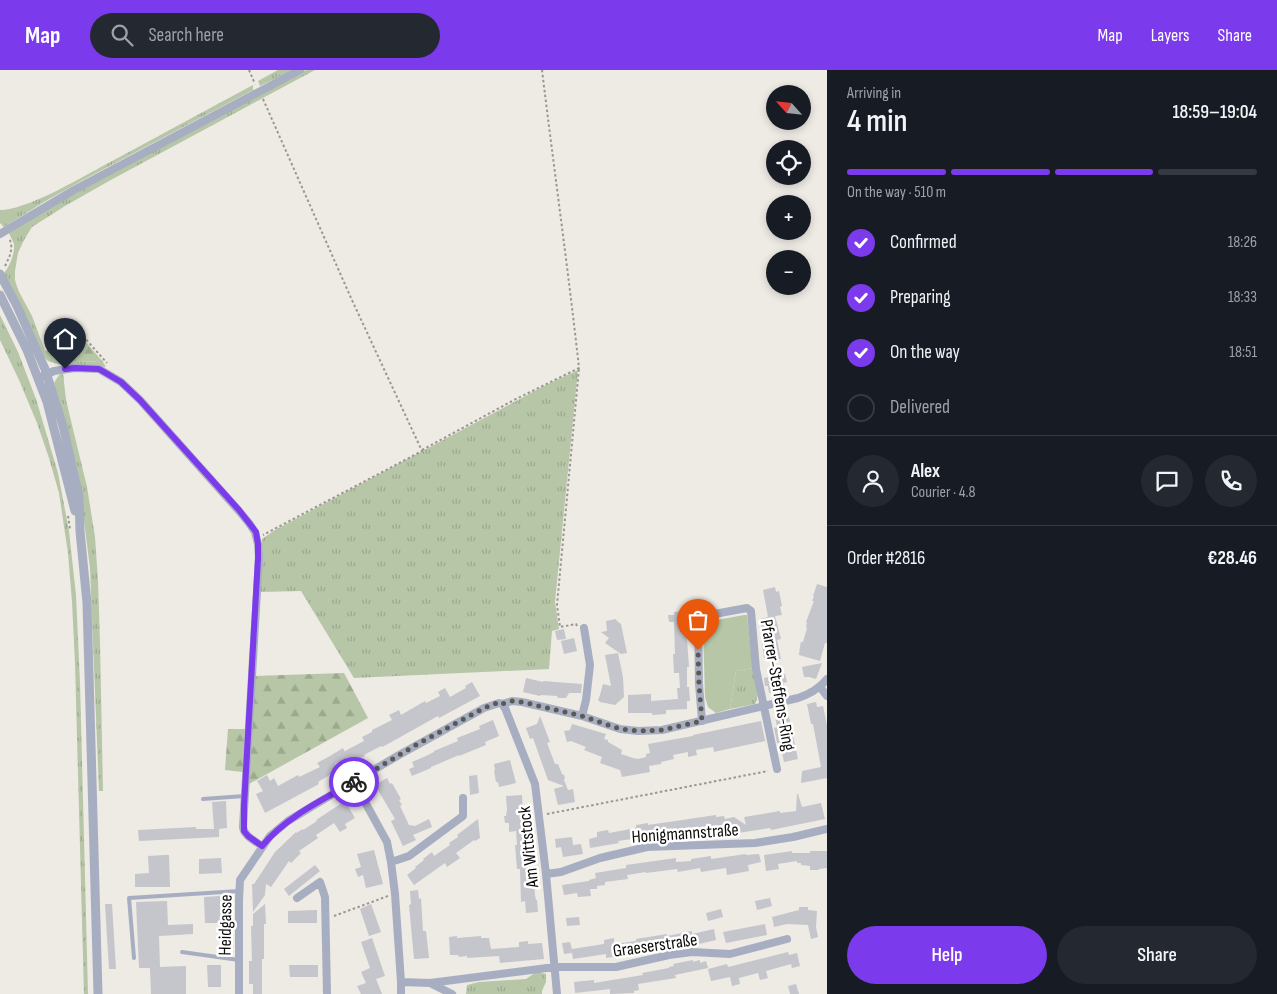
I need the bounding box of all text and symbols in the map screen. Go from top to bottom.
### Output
search box [90,13,440,58]
text: Map [25,21,60,50]
icon: search [108,21,136,49]
text: Search here [148,24,224,47]
text: Map [1098,25,1123,46]
text: Layers [1151,25,1190,46]
text: Share [1218,25,1252,46]
text: Arriving in [847,84,901,103]
north arrow [766,85,811,130]
map controls [766,85,811,295]
text: 18:59–19:04 [1172,101,1257,124]
text: 4 min [847,102,908,141]
button: locate [766,140,811,185]
text: On the way · 510 m [847,183,946,202]
button: + [766,195,811,240]
icon: check [847,229,875,257]
text: Confirmed [890,231,957,254]
text: 18:26 [1228,233,1257,252]
button: − [766,250,811,295]
icon: check [847,284,875,312]
text: Preparing [890,286,951,309]
text: 18:33 [1228,288,1257,307]
pin [44,318,86,369]
icon: home [51,325,79,353]
icon: check [847,339,875,367]
text: On the way [890,341,960,364]
text: 18:51 [1229,343,1257,362]
text: Delivered [890,396,950,419]
button: person [847,455,899,507]
button: chat [1141,455,1193,507]
button: phone [1205,455,1257,507]
text: Alex [911,460,940,483]
text: Courier · 4.8 [911,483,975,502]
text: Order #2816 [847,547,925,570]
text: €28.46 [1208,547,1257,570]
pin [677,599,719,650]
icon: bag [684,606,712,634]
street label: Pfarrer-Steffens-Ring [756,618,799,753]
courier [329,757,379,807]
icon: bike [340,768,368,796]
street label: Am Wittstock [514,805,543,890]
street label: Honigmannstraße [631,819,739,848]
street label: Heidgasse [214,894,237,956]
button: Help [847,926,1047,984]
button: Share [1057,926,1257,984]
street label: Graeserstraße [611,929,699,962]

